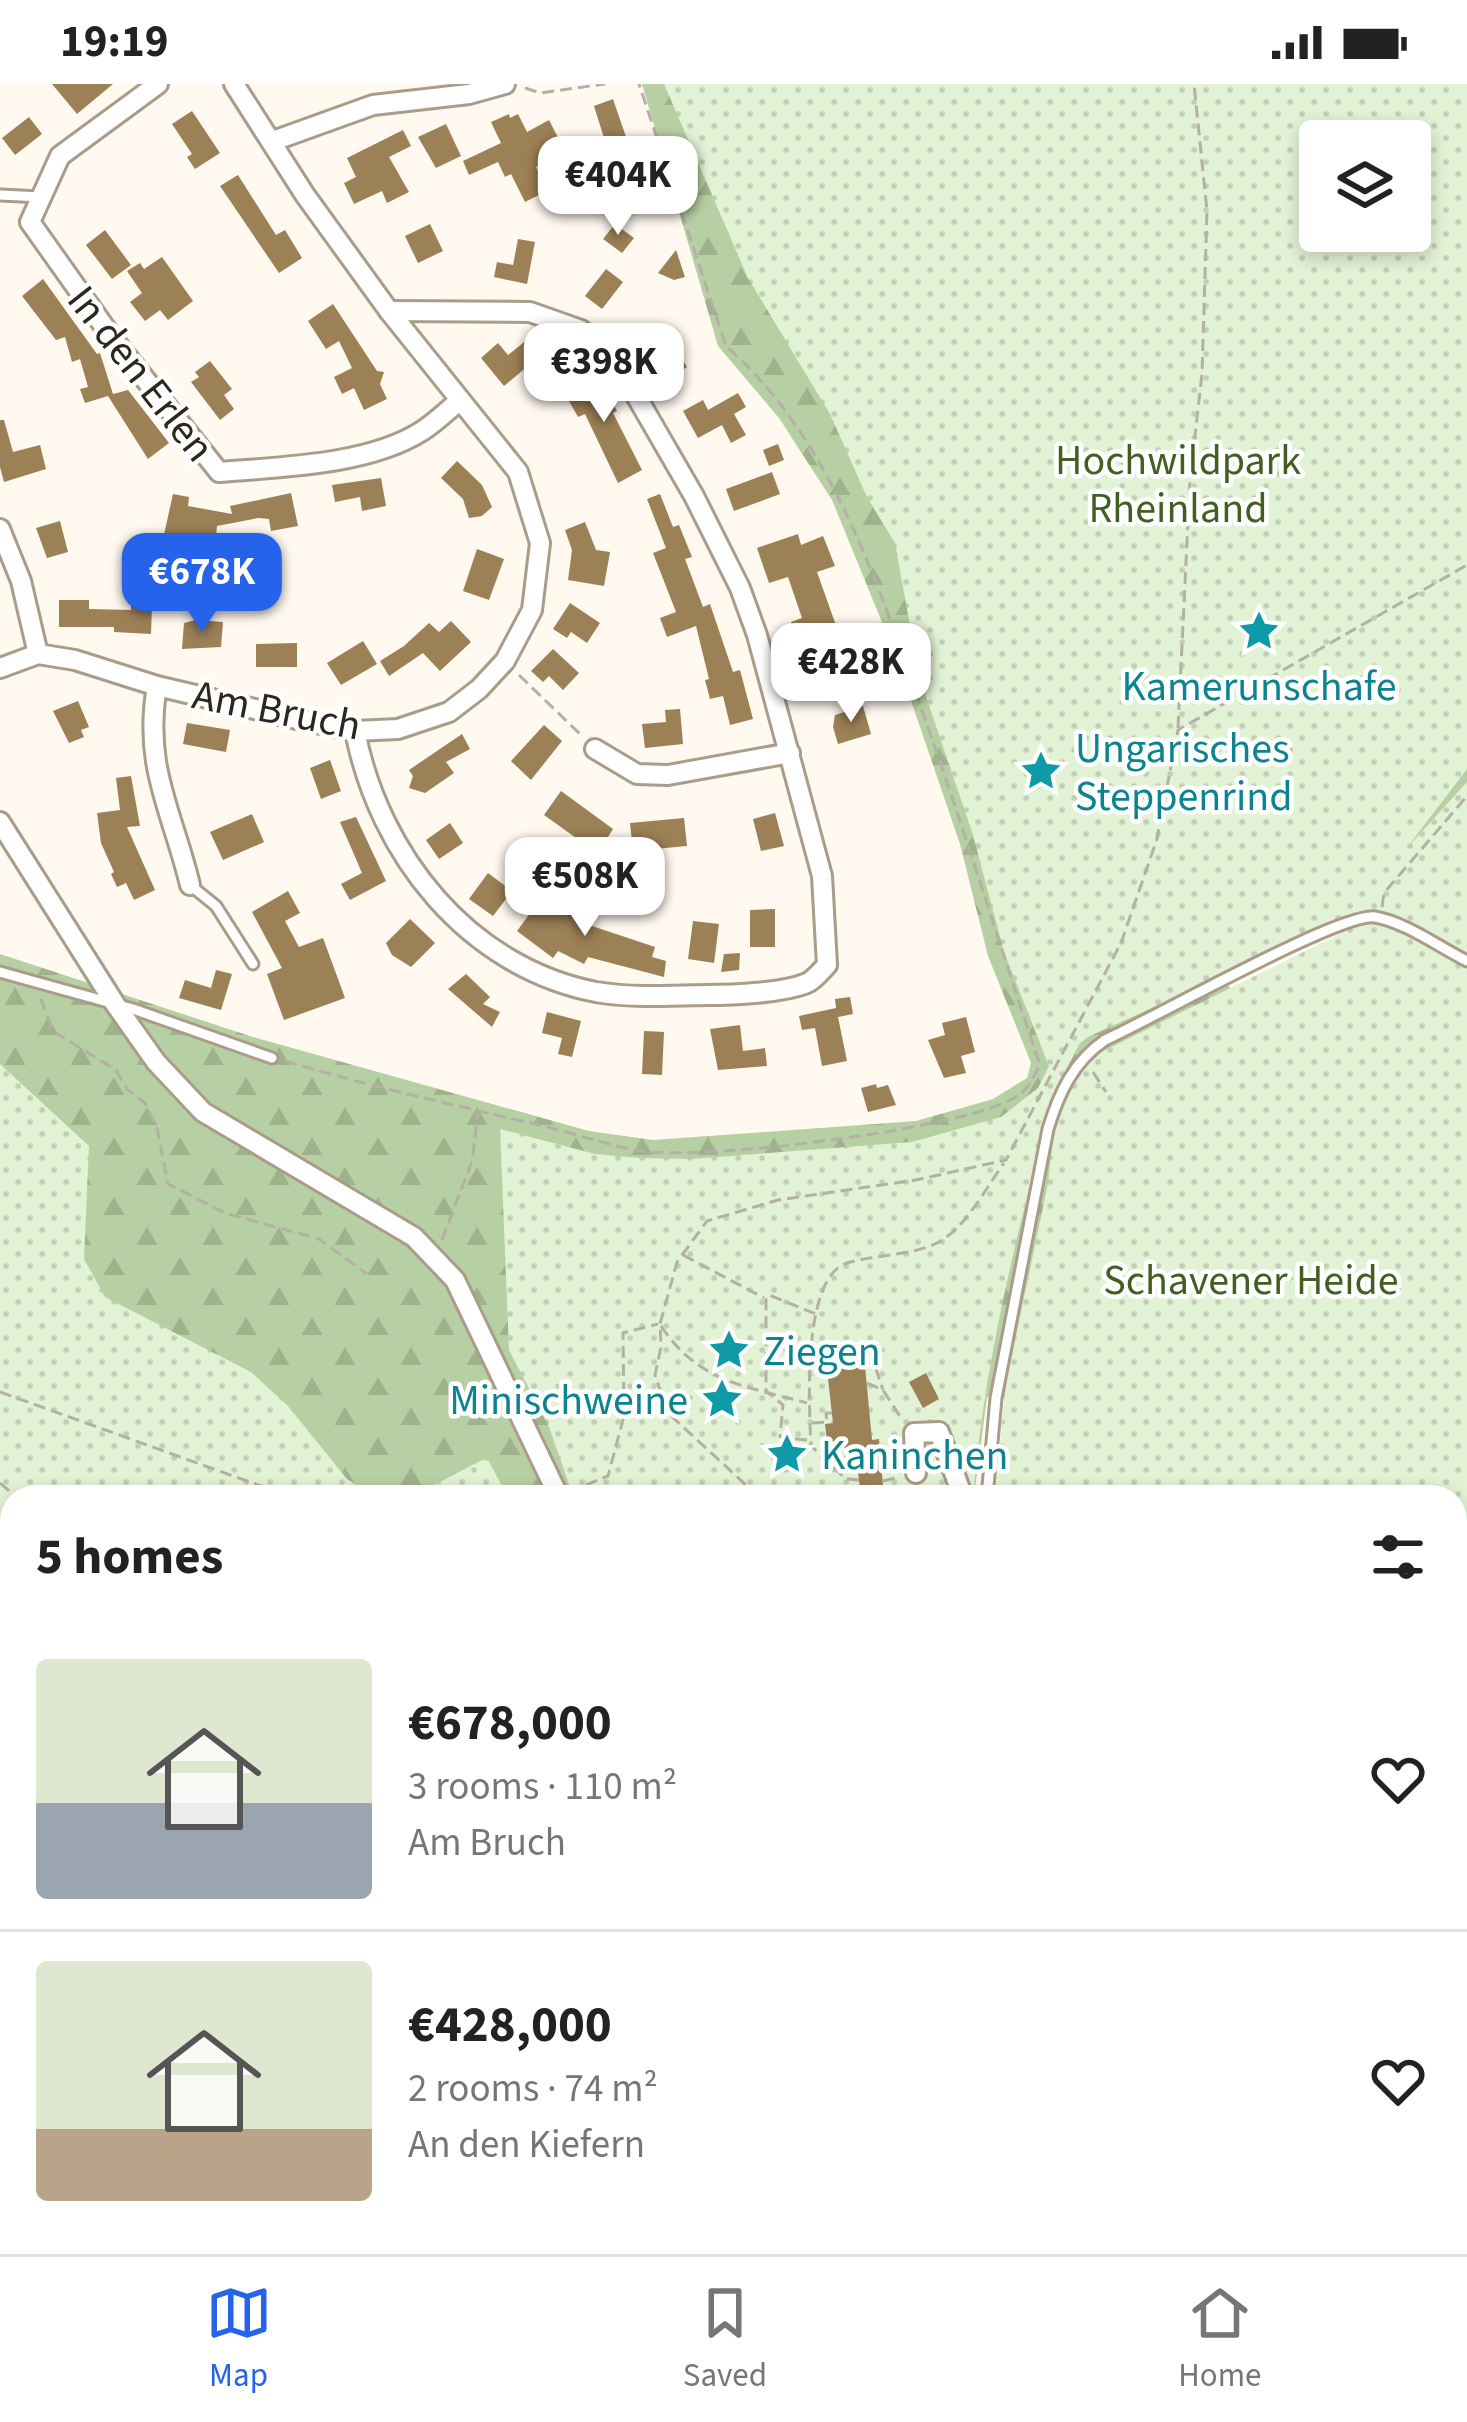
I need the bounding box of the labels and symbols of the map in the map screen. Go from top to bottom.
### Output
pin: €404K [534,136,702,238]
street label: In den Erlen [52,273,228,475]
pin: €398K [520,323,688,425]
park label: Hochwildpark Rheinland [1055,431,1301,539]
pin: €678K [118,533,286,635]
place icon: Kamerunschafe [1236,608,1282,654]
pin: €428K [767,623,935,725]
place label: Kamerunschafe [1122,657,1396,717]
street label: Am Bruch [187,665,366,757]
place label: Ungarisches Steppenrind [1075,719,1293,827]
place icon: Ungarisches Steppenrind [1018,748,1064,794]
pin: €508K [501,837,669,939]
park label: Schavener Heide [1103,1251,1399,1311]
place label: Ziegen [763,1322,881,1382]
place icon: Ziegen [706,1327,752,1373]
place label: Minischweine [449,1371,688,1431]
place icon: Minischweine [699,1376,745,1422]
place label: Kaninchen [821,1426,1009,1486]
place icon: Kaninchen [764,1431,810,1477]

